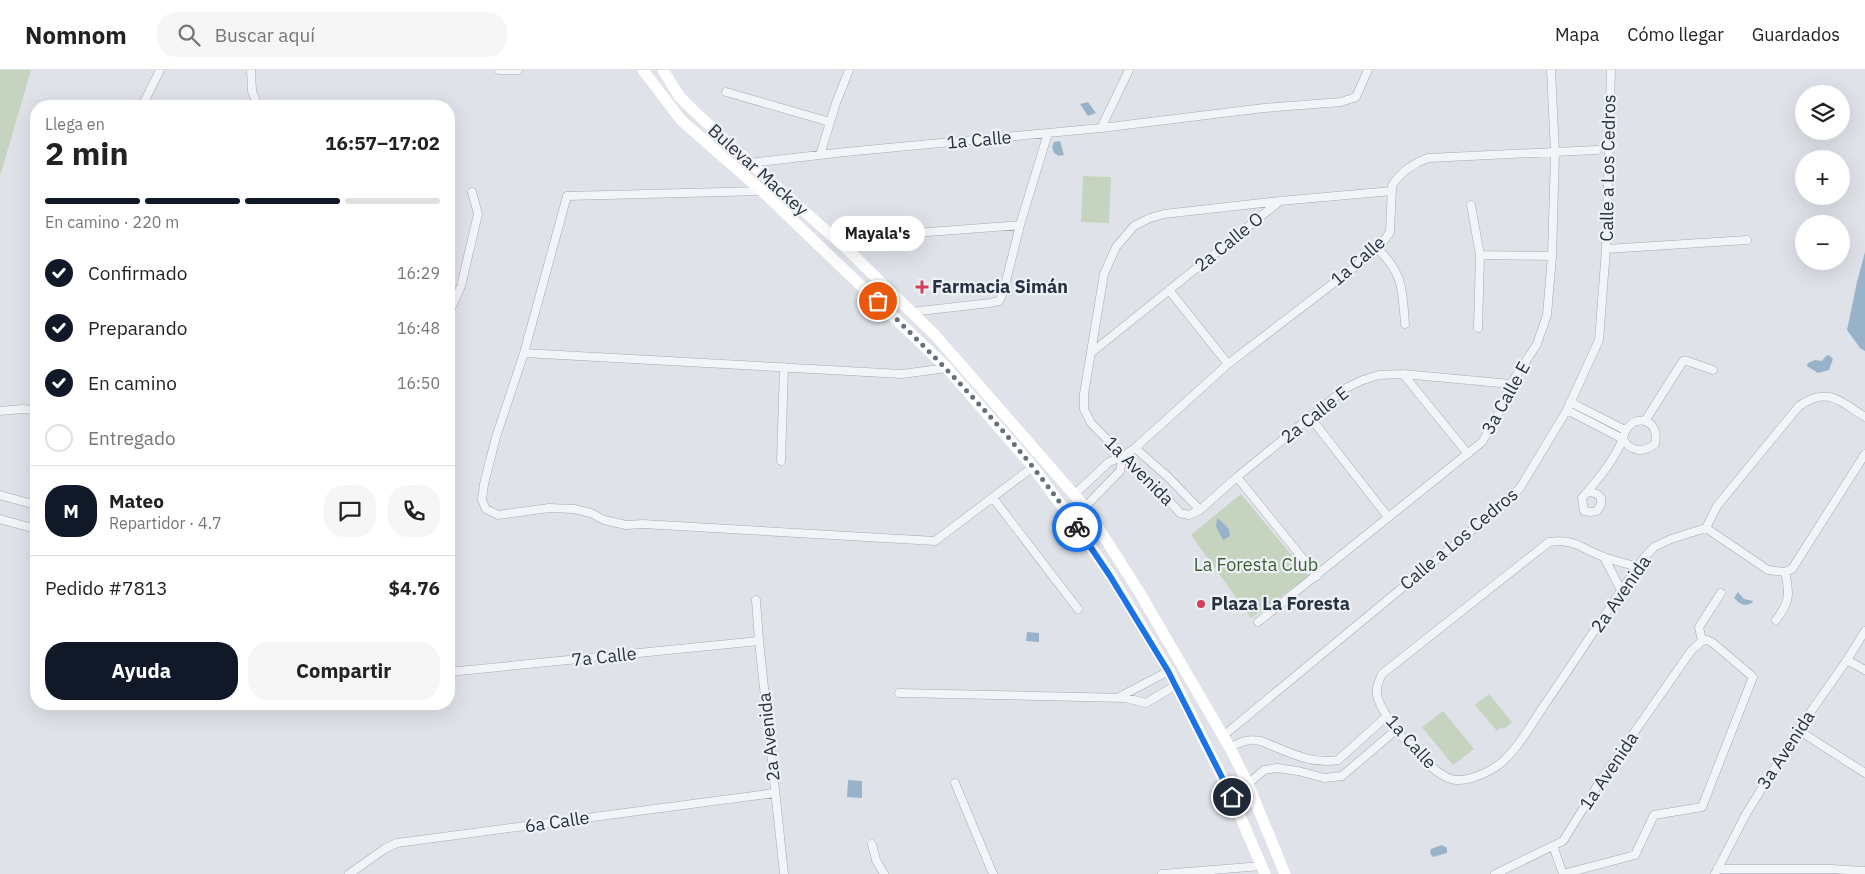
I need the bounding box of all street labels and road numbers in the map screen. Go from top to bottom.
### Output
street label: Calle a Los Cedros [1595,94,1620,242]
street label: Bulevar Mackey [703,119,813,221]
street label: 1a Calle [946,125,1012,154]
street label: 2a Calle O [1190,207,1268,276]
street label: 1a Calle [1326,231,1390,291]
street label: 3a Calle E [1476,357,1535,438]
street label: 2a Calle E [1276,381,1353,448]
street label: 1a Avenida [1100,431,1179,511]
street label: Calle a Los Cedros [1395,482,1522,595]
street label: 2a Avenida [1586,550,1656,637]
street label: 7a Calle [570,642,638,671]
street label: 2a Avenida [752,691,785,783]
street label: 3a Avenida [1752,706,1820,793]
street label: 1a Calle [1381,710,1442,774]
street label: 1a Avenida [1574,727,1643,814]
street label: 6a Calle [523,806,591,837]

